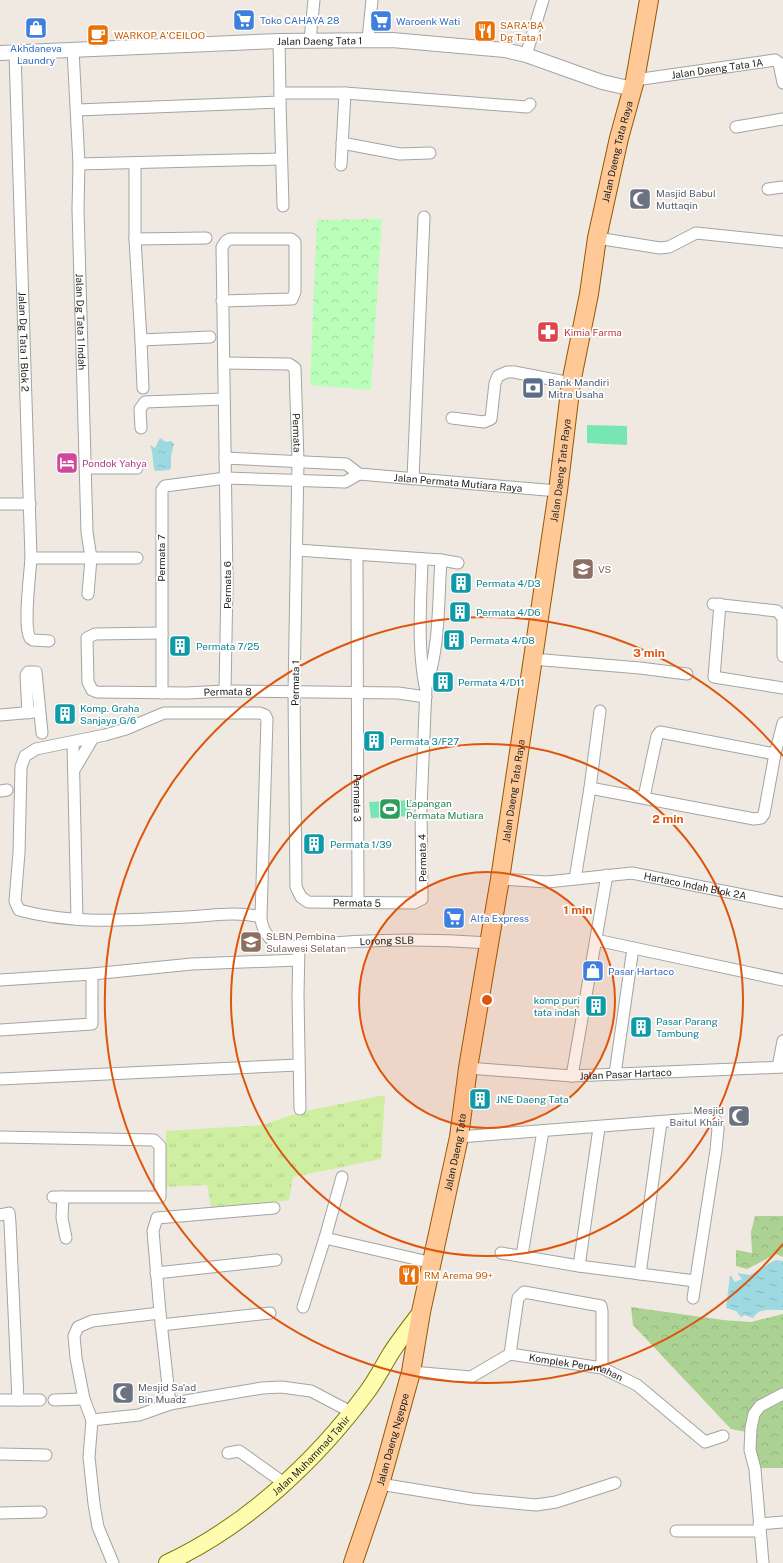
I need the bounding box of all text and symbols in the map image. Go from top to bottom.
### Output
supermarket icon: Toko CAHAYA 28 [231,7,257,33]
supermarket icon: Waroenk Wati [368,8,394,34]
place label: Toko CAHAYA 28 [260,14,339,26]
shop icon: Akhdaneva Laundry [23,15,49,41]
place label: Waroenk Wati [396,15,460,27]
restaurant icon: SARA'BA Dg Tata 1 [472,18,498,44]
place label: SARA'BA Dg Tata 1 [500,19,544,43]
cafe icon: WARKOP A'CEILOO [85,22,111,48]
place label: WARKOP A'CEILOO [114,29,205,41]
street label: Jalan Daeng Tata 1 [277,34,362,47]
place label: Akhdaneva Laundry [10,42,62,66]
street label: Jalan Daeng Tata 1A [671,56,764,81]
street label: Jalan Daeng Tata Raya [599,99,635,204]
mosque icon: Masjid Babul Muttaqin [627,186,653,212]
place label: Masjid Babul Muttaqin [656,187,716,211]
street label: Jalan Dg Tata 1 Indah [74,273,88,371]
street label: Jalan Dg Tata 1 Blok 2 [17,292,32,392]
pharmacy icon: Kimia Farma [535,319,561,345]
place label: Kimia Farma [564,326,622,338]
bank icon: Bank Mandiri Mitra Usaha [520,375,546,401]
place label: Bank Mandiri Mitra Usaha [548,376,609,400]
street label: Permata [290,413,304,453]
street label: Jalan Daeng Tata Raya [547,418,573,523]
hotel icon: Pondok Yahya [54,450,80,476]
place label: Pondok Yahya [82,457,147,469]
street label: Jalan Permata Mutiara Raya [393,471,523,494]
street label: Permata 7 [155,534,167,582]
school or university icon: VS [570,556,596,582]
street label: Permata 6 [221,561,233,609]
place label: VS [598,563,612,575]
building icon: Permata 4/D3 [448,570,474,596]
place label: Permata 4/D3 [476,577,541,589]
building icon: Permata 4/D6 [447,599,473,625]
place label: Permata 4/D6 [476,606,541,618]
building icon: Permata 4/D8 [441,627,467,653]
building icon: Permata 7/25 [167,633,193,659]
place label: Permata 4/D8 [470,634,535,646]
place label: Permata 7/25 [196,640,260,652]
text: 3 min [633,646,665,660]
street label: Permata 1 [289,660,301,706]
building icon: Permata 4/D11 [430,669,456,695]
place label: Permata 4/D11 [458,676,525,688]
street label: Permata 8 [203,685,252,698]
building icon: Komp. Graha Sanjaya G/6 [52,701,78,727]
place label: Komp. Graha Sanjaya G/6 [80,702,139,726]
building icon: Permata 3/F27 [361,728,387,754]
place label: Permata 3/F27 [390,735,459,747]
street label: Jalan Daeng Tata Raya [500,739,527,843]
street label: Permata 3 [352,774,364,822]
sports icon: Lapangan Permata Mutiara [377,796,403,822]
place label: Lapangan Permata Mutiara [406,797,483,821]
text: 2 min [652,812,684,826]
building icon: Permata 1/39 [301,831,327,857]
street label: Permata 4 [416,834,428,882]
place label: Permata 1/39 [330,838,392,850]
street label: Hartaco Indah Blok 2A [643,869,748,902]
street label: Permata 5 [333,896,381,909]
text: 1 min [564,903,592,917]
supermarket icon: Alfa Express [441,905,467,931]
place label: Alfa Express [470,912,529,924]
school or university icon: SLBN Pembina Sulawesi Selatan [238,929,264,955]
place label: SLBN Pembina Sulawesi Selatan [266,930,346,954]
street label: Lorong SLB [359,934,414,947]
shop icon: Pasar Hartaco [580,958,606,984]
place label: Pasar Hartaco [608,965,674,977]
centre of rings [480,993,494,1007]
building icon: komp puri tata indah [583,993,609,1019]
place label: komp puri tata indah [533,994,580,1018]
building icon: Pasar Parang Tambung [628,1014,654,1040]
place label: Pasar Parang Tambung [656,1015,718,1039]
street label: Jalan Pasar Hartaco [579,1066,672,1082]
building icon: JNE Daeng Tata [467,1086,493,1112]
place label: JNE Daeng Tata [496,1093,569,1105]
mosque icon: Mesjid Baitul Khair [726,1103,752,1129]
place label: Mesjid Baitul Khair [670,1104,724,1128]
street label: Jalan Daeng Tata [441,1113,468,1192]
restaurant icon: RM Arema 99+ [396,1262,422,1288]
place label: RM Arema 99+ [424,1269,493,1281]
street label: Komplek Perumahan [528,1351,625,1383]
mosque icon: Mesjid Sa'ad Bin Muadz [110,1380,136,1406]
place label: Mesjid Sa'ad Bin Muadz [138,1381,196,1405]
street label: Jalan Daeng Ngeppe [374,1391,411,1487]
street label: Jalan Muhammad Tahir [270,1413,352,1498]

